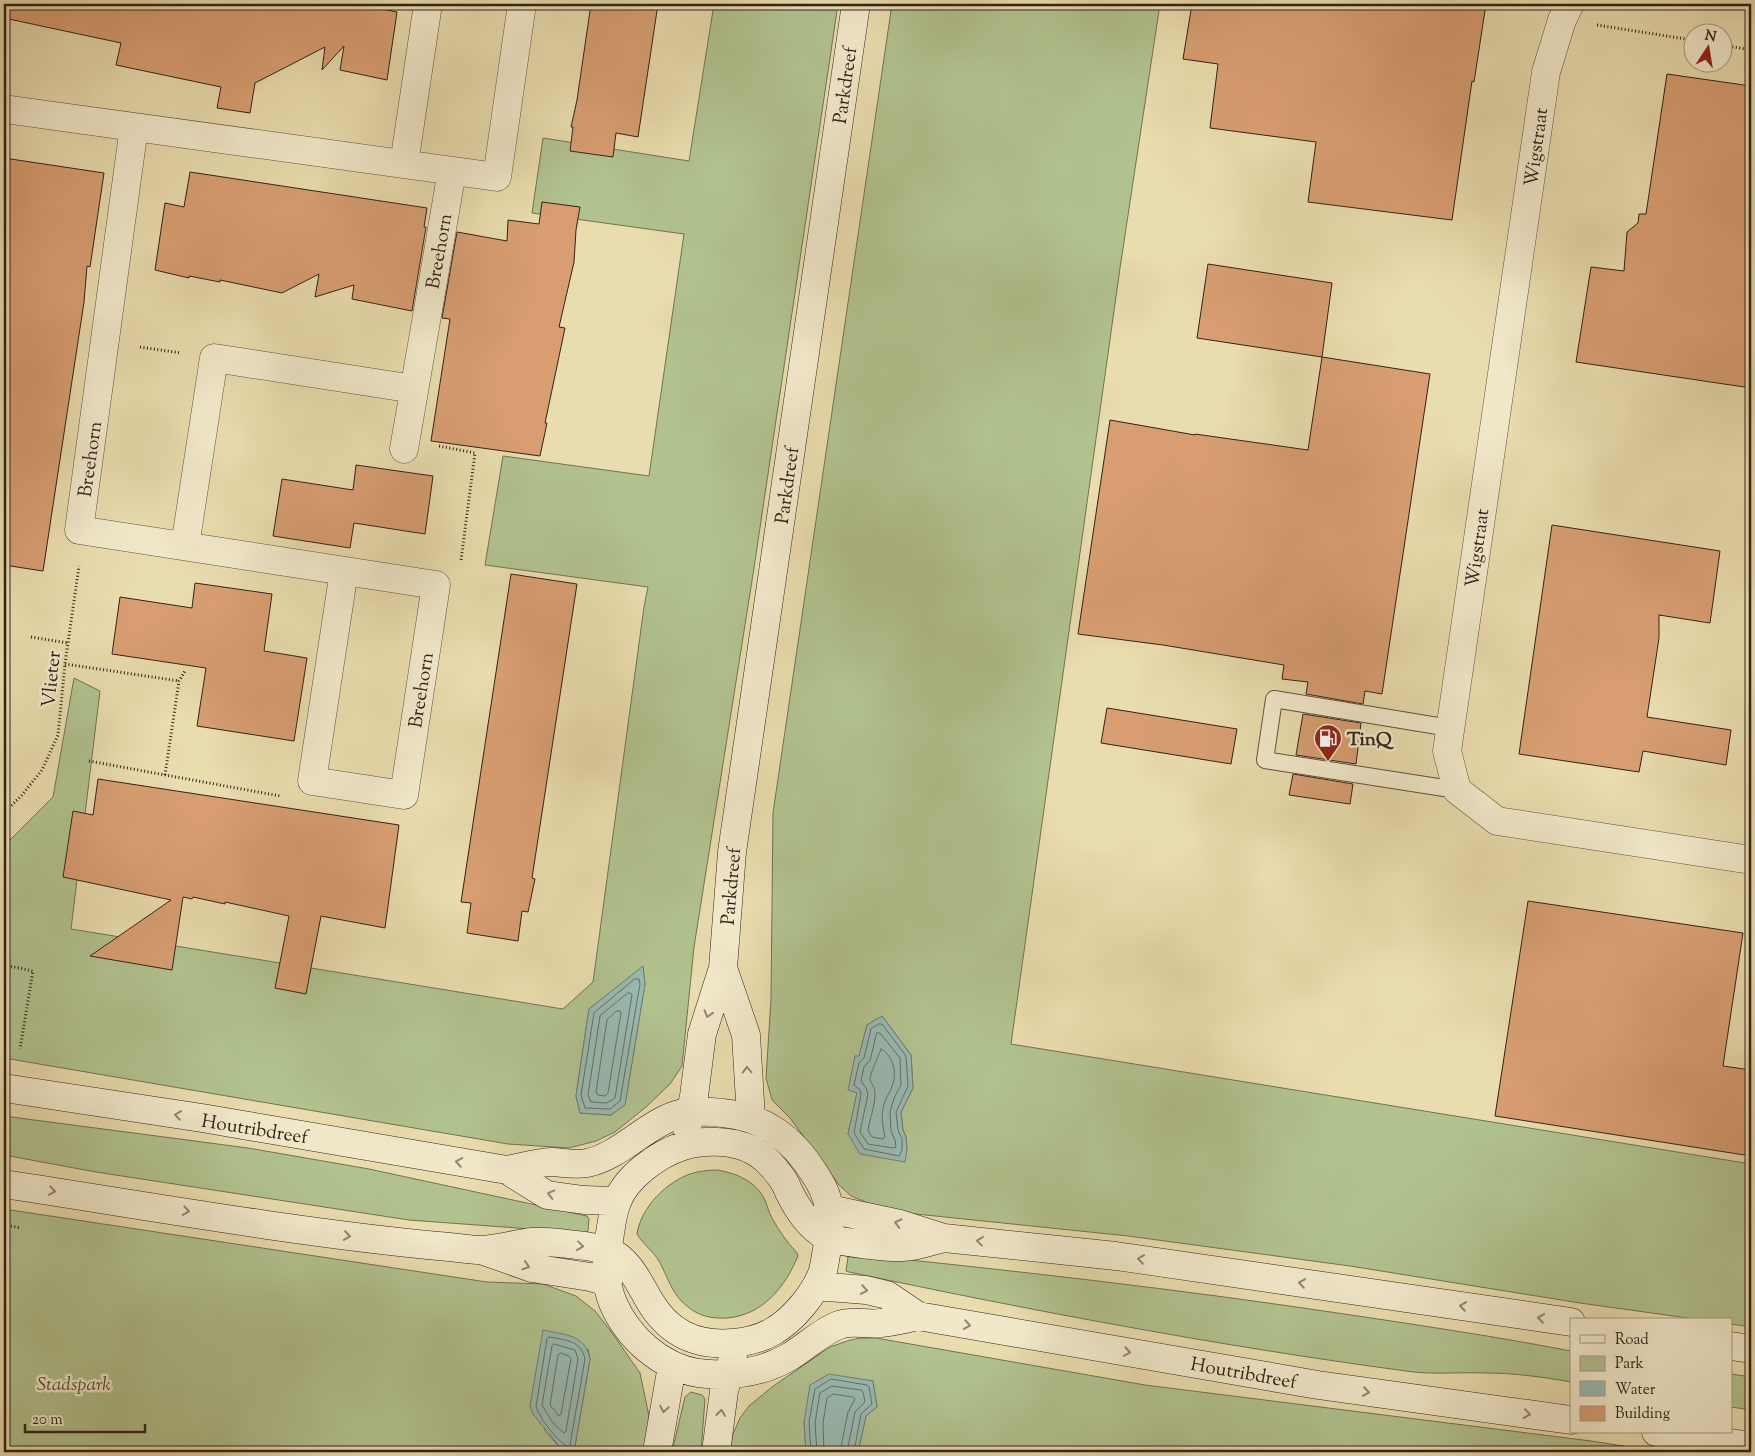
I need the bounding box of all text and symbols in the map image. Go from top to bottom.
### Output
north arrow [1682,22,1732,72]
text: N [1703,26,1718,48]
street label: Parkdreef [828,43,865,126]
street label: Wigstraat [1519,106,1556,189]
street label: Breehorn [421,211,460,291]
street label: Breehorn [73,420,110,499]
street label: Parkdreef [770,443,807,526]
street label: Wigstraat [1460,507,1497,590]
street label: Vlieter [36,649,69,709]
street label: Breehorn [403,651,442,730]
fuel station icon: TinQ [1313,723,1343,762]
place label: TinQ [1347,727,1395,754]
street label: Parkdreef [716,845,749,926]
one-way arrow [704,1010,714,1018]
one-way arrow [742,1065,753,1073]
street label: Houtribdreef [199,1109,311,1152]
one-way arrow [173,1110,181,1121]
one-way arrow [454,1157,463,1167]
one-way arrow [48,1186,56,1196]
one-way arrow [547,1189,556,1200]
one-way arrow [182,1206,190,1216]
one-way arrow [893,1218,902,1229]
one-way arrow [342,1230,351,1240]
one-way arrow [976,1236,984,1247]
one-way arrow [577,1240,585,1251]
one-way arrow [1137,1255,1146,1265]
one-way arrow [521,1260,530,1270]
one-way arrow [1298,1278,1306,1289]
one-way arrow [860,1284,869,1294]
one-way arrow [1459,1302,1467,1312]
one-way arrow [1537,1313,1545,1324]
legend [1570,1318,1732,1434]
one-way arrow [962,1319,971,1329]
text: Road [1615,1330,1649,1351]
one-way arrow [1122,1347,1131,1357]
street label: Houtribdreef [1188,1352,1300,1397]
text: Park [1615,1354,1644,1375]
park label: Stadspark [37,1372,111,1399]
text: Water [1615,1380,1656,1401]
one-way arrow [1363,1386,1371,1397]
scale bar [25,1401,145,1433]
text: Building [1615,1404,1670,1425]
one-way arrow [660,1405,670,1413]
one-way arrow [1524,1408,1532,1419]
one-way arrow [715,1409,726,1417]
text: 20 m [32,1410,63,1431]

